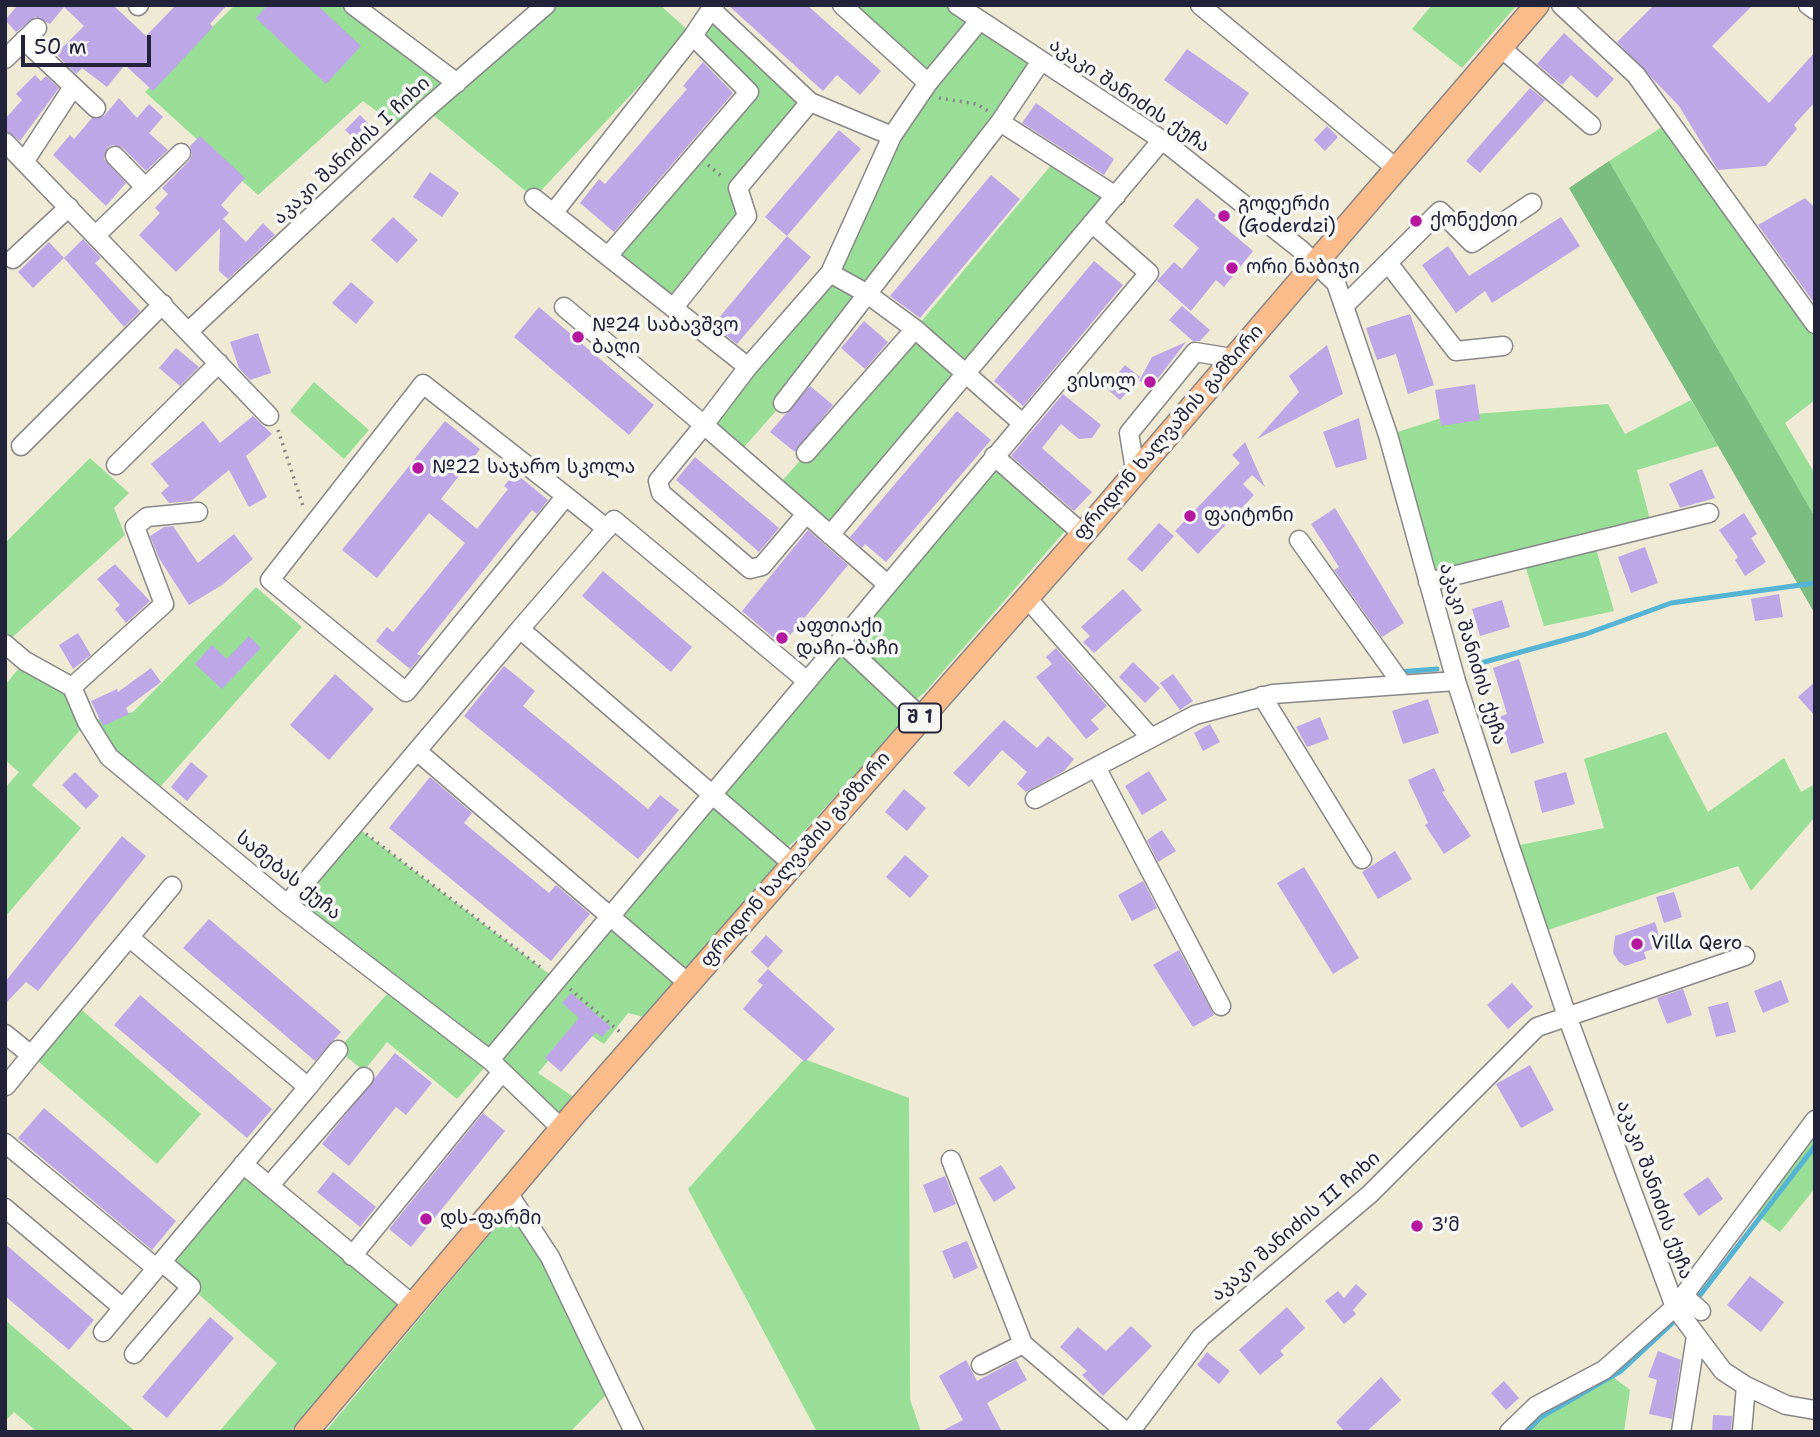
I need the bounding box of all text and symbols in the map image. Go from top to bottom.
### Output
scale bar [24,21,154,65]
text: 50 m [34,33,87,61]
street label: აკაკი შანიძის ქუჩა [1044,34,1214,158]
street label: აკაკი შანიძის I ჩიხი [269,72,435,230]
place label: გოდერძი (Goderdzi) [1238,194,1336,238]
marker: გოდერძი (Goderdzi) [1216,208,1232,224]
place label: ქონექთი [1430,210,1518,232]
marker: ქონექთი [1408,213,1424,229]
place label: ორი ნაბიჯი [1246,257,1360,279]
marker: ორი ნაბიჯი [1224,260,1240,276]
place label: №24 საბავშვო ბაღი [592,315,738,359]
street label: ფრიდონ ხალვაშის გამზირი [1069,321,1269,545]
marker: №24 საბავშვო ბაღი [570,329,586,345]
place label: ვისოლ [1067,371,1136,393]
marker: ვისოლ [1142,374,1158,390]
place label: №22 საჯარო სკოლა [432,457,635,479]
marker: №22 საჯარო სკოლა [410,460,426,476]
place label: ფაიტონი [1204,505,1294,527]
marker: ფაიტონი [1182,508,1198,524]
street label: აკაკი შანიძის ქუჩა [1433,560,1511,748]
place label: აფთიაქი დაჩი-ბაჩი [796,616,899,660]
marker: აფთიაქი დაჩი-ბაჩი [774,630,790,646]
road number: შ 1 [899,704,941,732]
street label: ფრიდონ ხალვაშის გამზირი [696,748,896,972]
street label: სამებას ქუჩა [231,827,345,925]
place label: Villa Qero [1651,933,1742,955]
marker: Villa Qero [1629,936,1645,952]
street label: აკაკი შანიძის ქუჩა [1611,1097,1697,1283]
street label: აკაკი შანიძის II ჩიხი [1207,1147,1385,1307]
place label: დს-ფარმი [440,1208,541,1230]
marker: დს-ფარმი [418,1211,434,1227]
place label: 3'მ [1431,1215,1460,1237]
marker: 3'მ [1409,1218,1425,1234]

